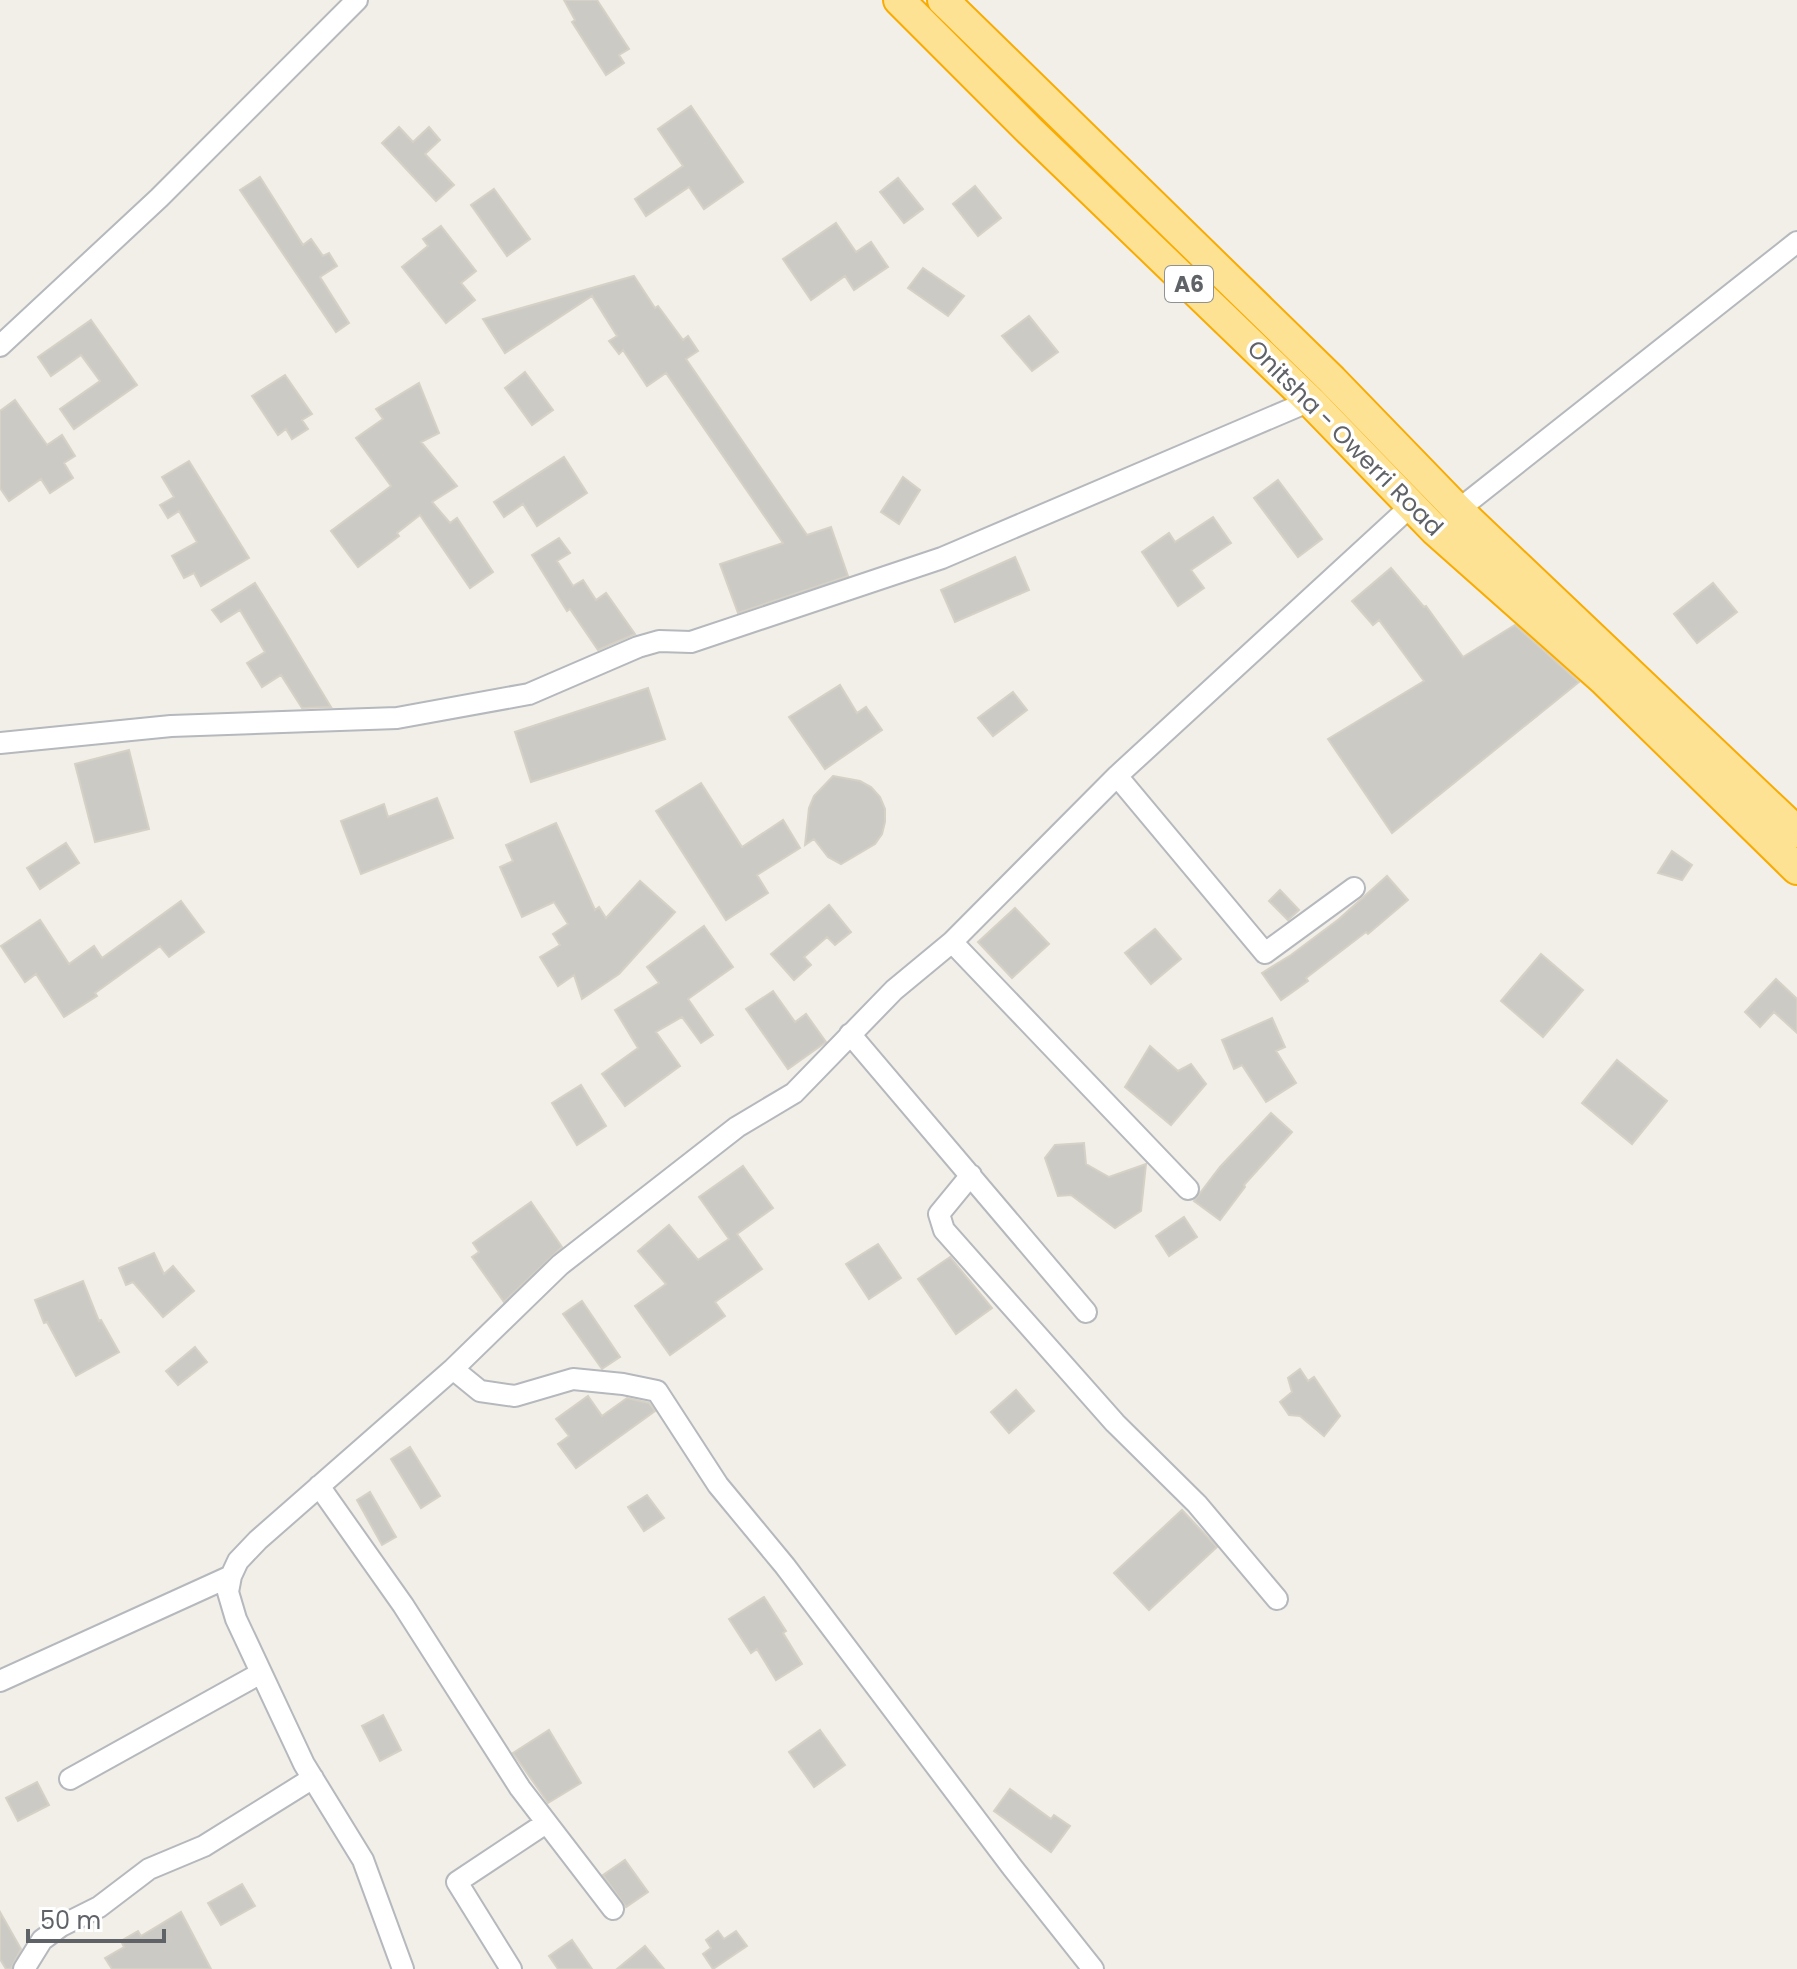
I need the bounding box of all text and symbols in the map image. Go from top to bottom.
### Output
road number: A6 [1165,266,1213,302]
street label: Onitsha - Owerri Road [1240,332,1451,543]
scale bar [28,1893,164,1943]
text: 50 m [40,1904,101,1937]

